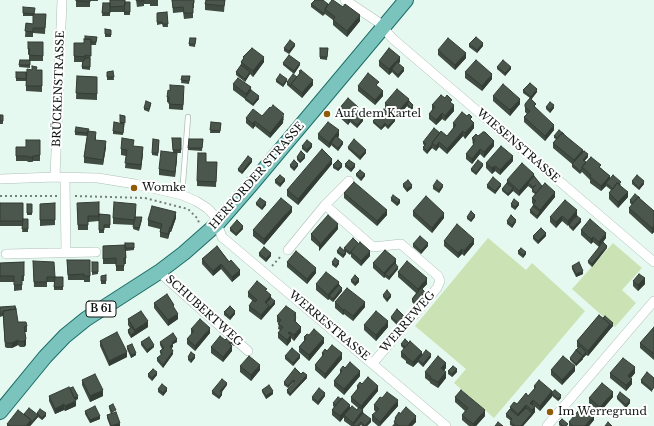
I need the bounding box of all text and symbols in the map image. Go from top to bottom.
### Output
street label: BRÜCKENSTRASSE [50,31,68,147]
street label: WIESENSTRASSE [474,106,562,186]
place label: Auf dem Kartel [335,107,421,121]
marker: Auf dem Kartel [322,109,332,119]
street label: HERFORDER STRASSE [207,120,307,232]
place label: Womke [142,181,186,195]
marker: Womke [129,183,139,193]
street label: SCHUBERTWEG [163,273,245,349]
street label: WERRESTRASSE [286,288,372,364]
street label: WERREWEG [378,289,438,355]
road number: B 61 [86,301,116,317]
place label: Im Werregrund [558,405,647,419]
marker: Im Werregrund [545,407,555,417]

